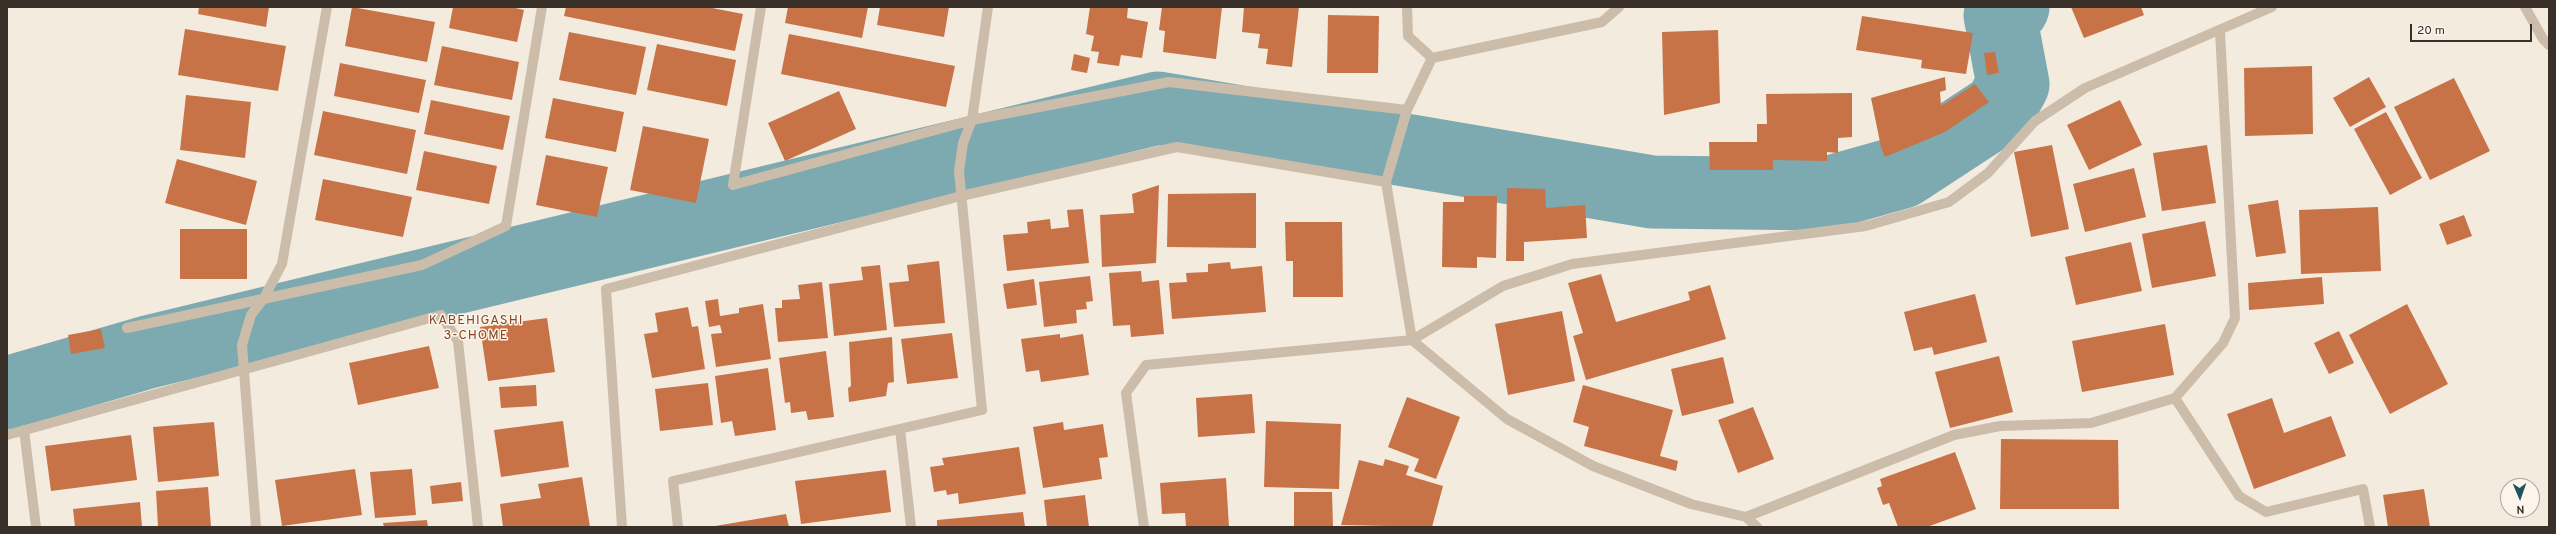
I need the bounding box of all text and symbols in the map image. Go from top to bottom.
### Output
scale bar [2412,16,2534,42]
text: 20 m [2417,23,2445,39]
district label: KABEHIGASHI 3-CHOME [429,313,523,344]
north arrow [2500,478,2540,518]
text: N [2516,502,2525,516]

